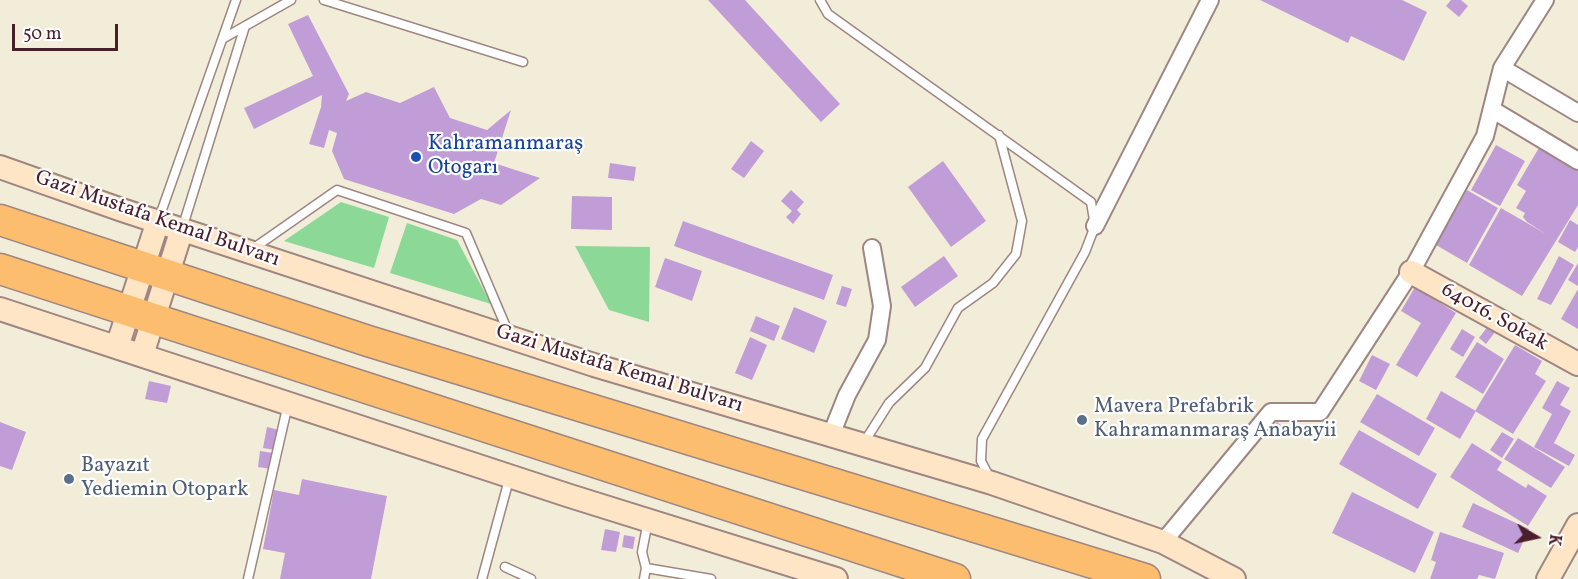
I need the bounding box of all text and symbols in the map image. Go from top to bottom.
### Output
scale bar [15,12,122,50]
text: 50 m [23,22,62,47]
place label: Kahramanmaraş Otogarı [428,132,583,182]
marker: Kahramanmaraş Otogarı [409,150,423,164]
street label: Gazi Mustafa Kemal Bulvarı [31,166,283,274]
street label: 64016. Sokak [1436,278,1552,358]
street label: Gazi Mustafa Kemal Bulvarı [492,320,746,420]
place label: Mavera Prefabrik Kahramanmaraş Anabayii [1094,395,1337,445]
marker: Mavera Prefabrik Kahramanmaraş Anabayii [1075,413,1089,427]
place label: Bayazıt Yediemin Otopark [81,454,248,504]
marker: Bayazıt Yediemin Otopark [62,472,76,486]
north arrow [1506,507,1566,567]
text: K [1542,532,1566,547]

